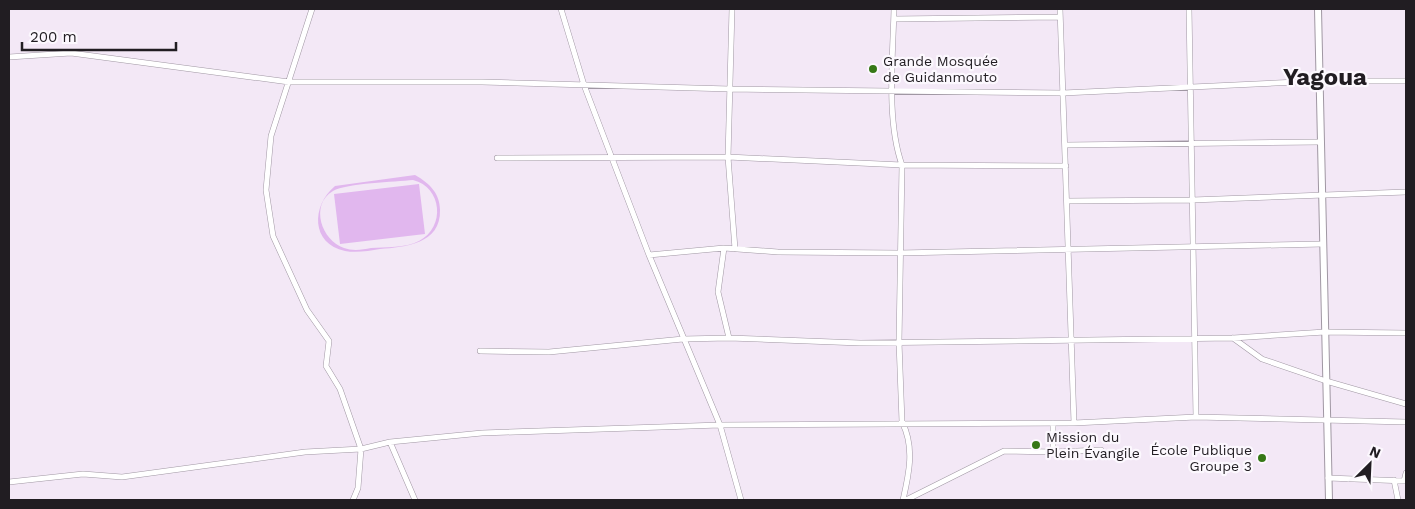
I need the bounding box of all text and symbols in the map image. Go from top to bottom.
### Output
scale bar [22,20,176,52]
text: 200 m [30,28,77,46]
place label: Grande Mosquée de Guidanmouto [883,53,998,85]
marker: Grande Mosquée de Guidanmouto [867,63,879,75]
district label: Yagoua [1283,63,1367,91]
place label: Mission du Plein Évangile [1046,429,1140,461]
marker: Mission du Plein Évangile [1030,439,1042,451]
north arrow [1345,439,1395,489]
place label: École Publique Groupe 3 [1151,442,1252,474]
text: N [1367,443,1383,462]
marker: École Publique Groupe 3 [1256,452,1268,464]

